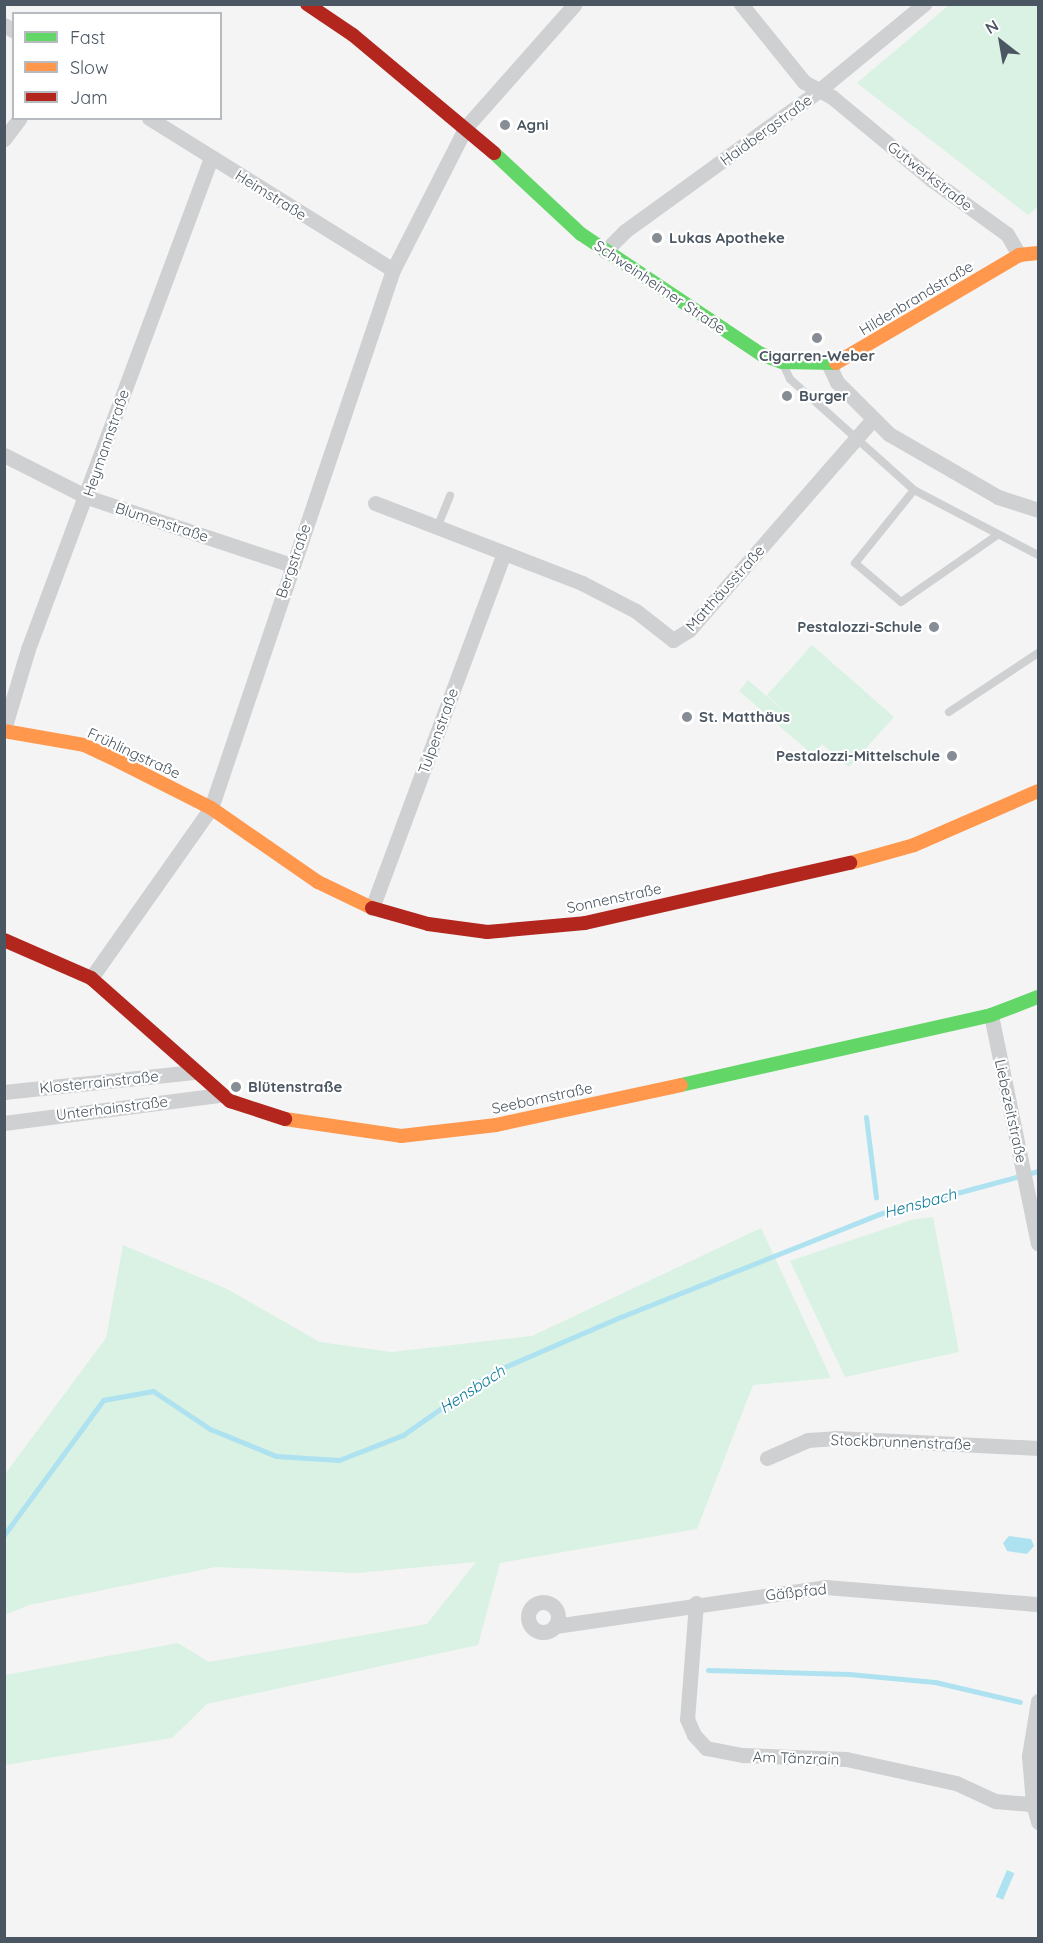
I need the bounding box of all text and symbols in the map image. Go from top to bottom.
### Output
legend [12,12,222,120]
north arrow [971,12,1031,72]
text: N [982,15,1002,38]
text: Fast [70,26,105,49]
text: Slow [70,56,108,79]
text: Jam [70,86,108,109]
street label: Haidbergstraße [717,91,815,169]
place label: Agni [517,116,549,134]
marker: Agni [498,118,512,132]
street label: Gutwerkstraße [884,137,976,215]
street label: Heimstraße [232,166,310,224]
place label: Lukas Apotheke [669,229,785,247]
marker: Lukas Apotheke [650,231,664,245]
street label: Schweinheimer Straße [591,236,729,338]
street label: Hildenbrandstraße [856,257,976,339]
marker: Cigarren-Weber [810,331,824,345]
place label: Cigarren-Weber [759,347,875,365]
street label: Heymannstraße [79,387,133,499]
place label: Burger [799,387,849,405]
marker: Burger [780,389,794,403]
street label: Blumenstraße [113,498,211,546]
street label: Bergstraße [272,521,314,601]
street label: Matthäusstraße [682,541,768,635]
place label: Pestalozzi-Schule [797,618,922,636]
marker: Pestalozzi-Schule [927,620,941,634]
street label: Tulpenstraße [414,686,462,776]
place label: St. Matthäus [699,708,790,726]
marker: St. Matthäus [680,710,694,724]
street label: Frühlingstraße [85,724,183,782]
place label: Pestalozzi-Mittelschule [776,747,940,765]
marker: Pestalozzi-Mittelschule [945,749,959,763]
street label: Sonnenstraße [565,879,663,917]
street label: Liebezeitstraße [991,1057,1031,1165]
street label: Klosterrainstraße [39,1067,159,1097]
place label: Blütenstraße [248,1078,342,1096]
street label: Seebornstraße [490,1079,594,1117]
marker: Blütenstraße [229,1080,243,1094]
street label: Unterhainstraße [55,1092,169,1124]
water label: Hensbach [882,1184,958,1222]
water label: Hensbach [436,1361,508,1417]
street label: Stockbrunnenstraße [830,1431,972,1453]
street label: Gäßpfad [764,1580,828,1604]
street label: Am Tänzrain [752,1747,840,1769]

